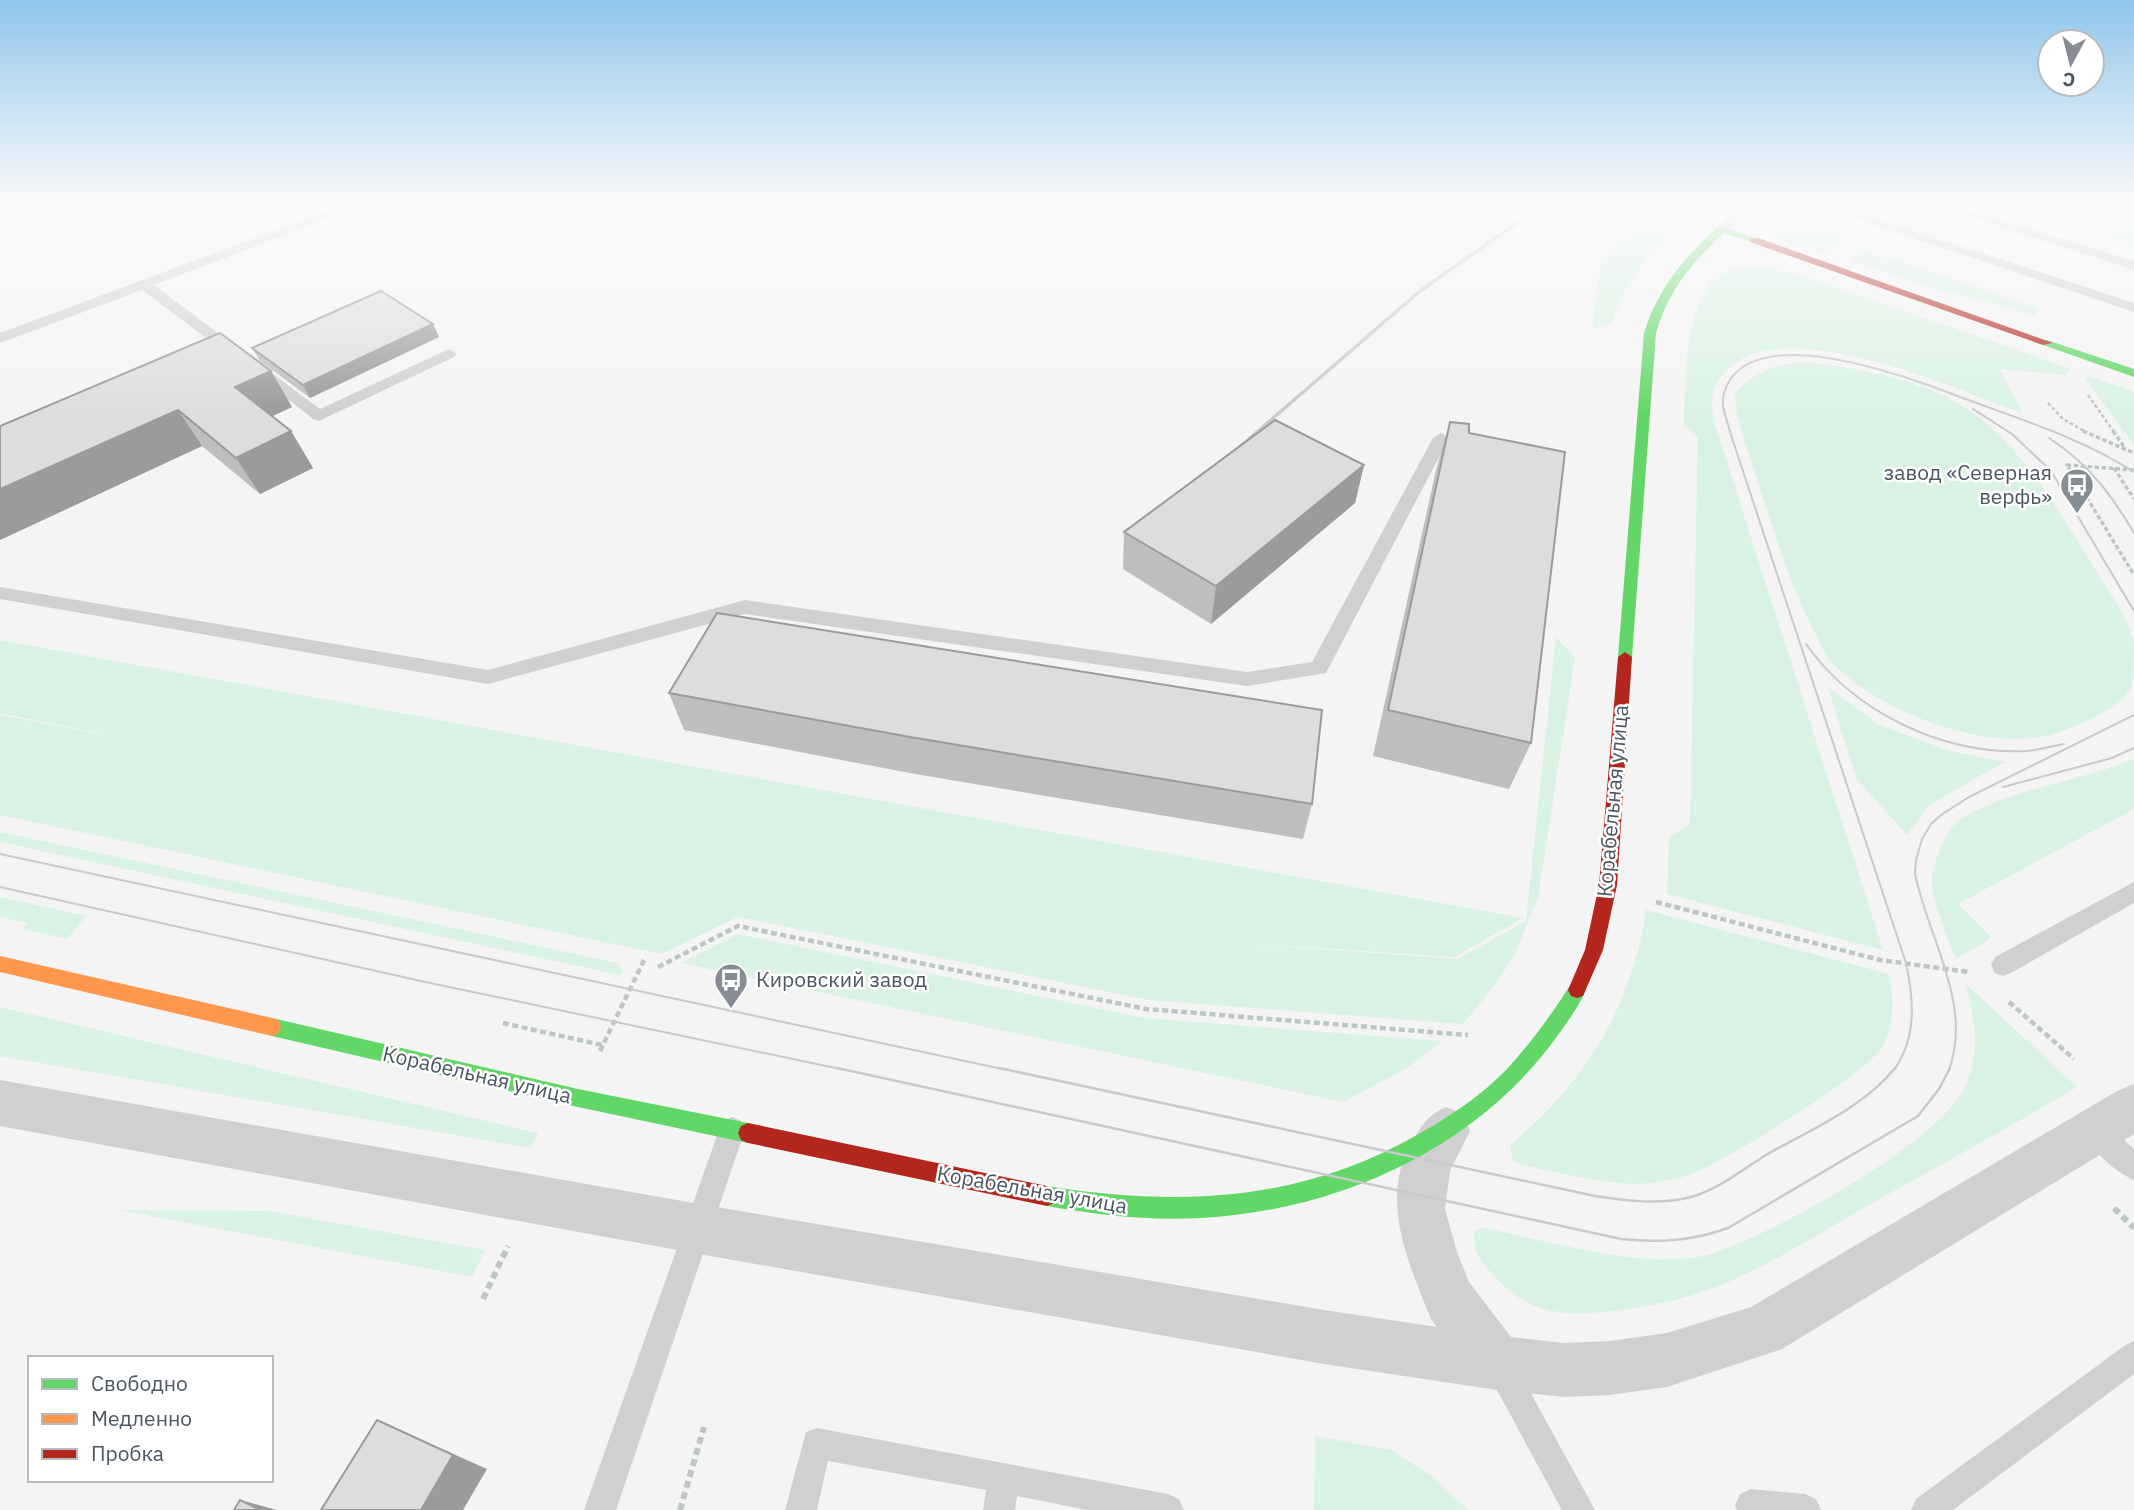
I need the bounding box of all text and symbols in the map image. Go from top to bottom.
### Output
north arrow [2036,28,2106,98]
text: С [2061,67,2077,93]
place label: завод «Северная верфь» [1884,458,2052,510]
bus stop icon: завод «Северная верфь» [2058,466,2096,515]
street label: Корабельная улица [1590,704,1634,898]
bus stop icon: Кировский завод [712,961,750,1010]
place label: Кировский завод [756,965,927,993]
street label: Корабельная улица [380,1039,574,1109]
street label: Корабельная улица [935,1158,1130,1220]
legend [28,1356,273,1482]
text: Свободно [91,1369,188,1397]
text: Медленно [91,1404,192,1432]
text: Пробка [91,1439,164,1467]

